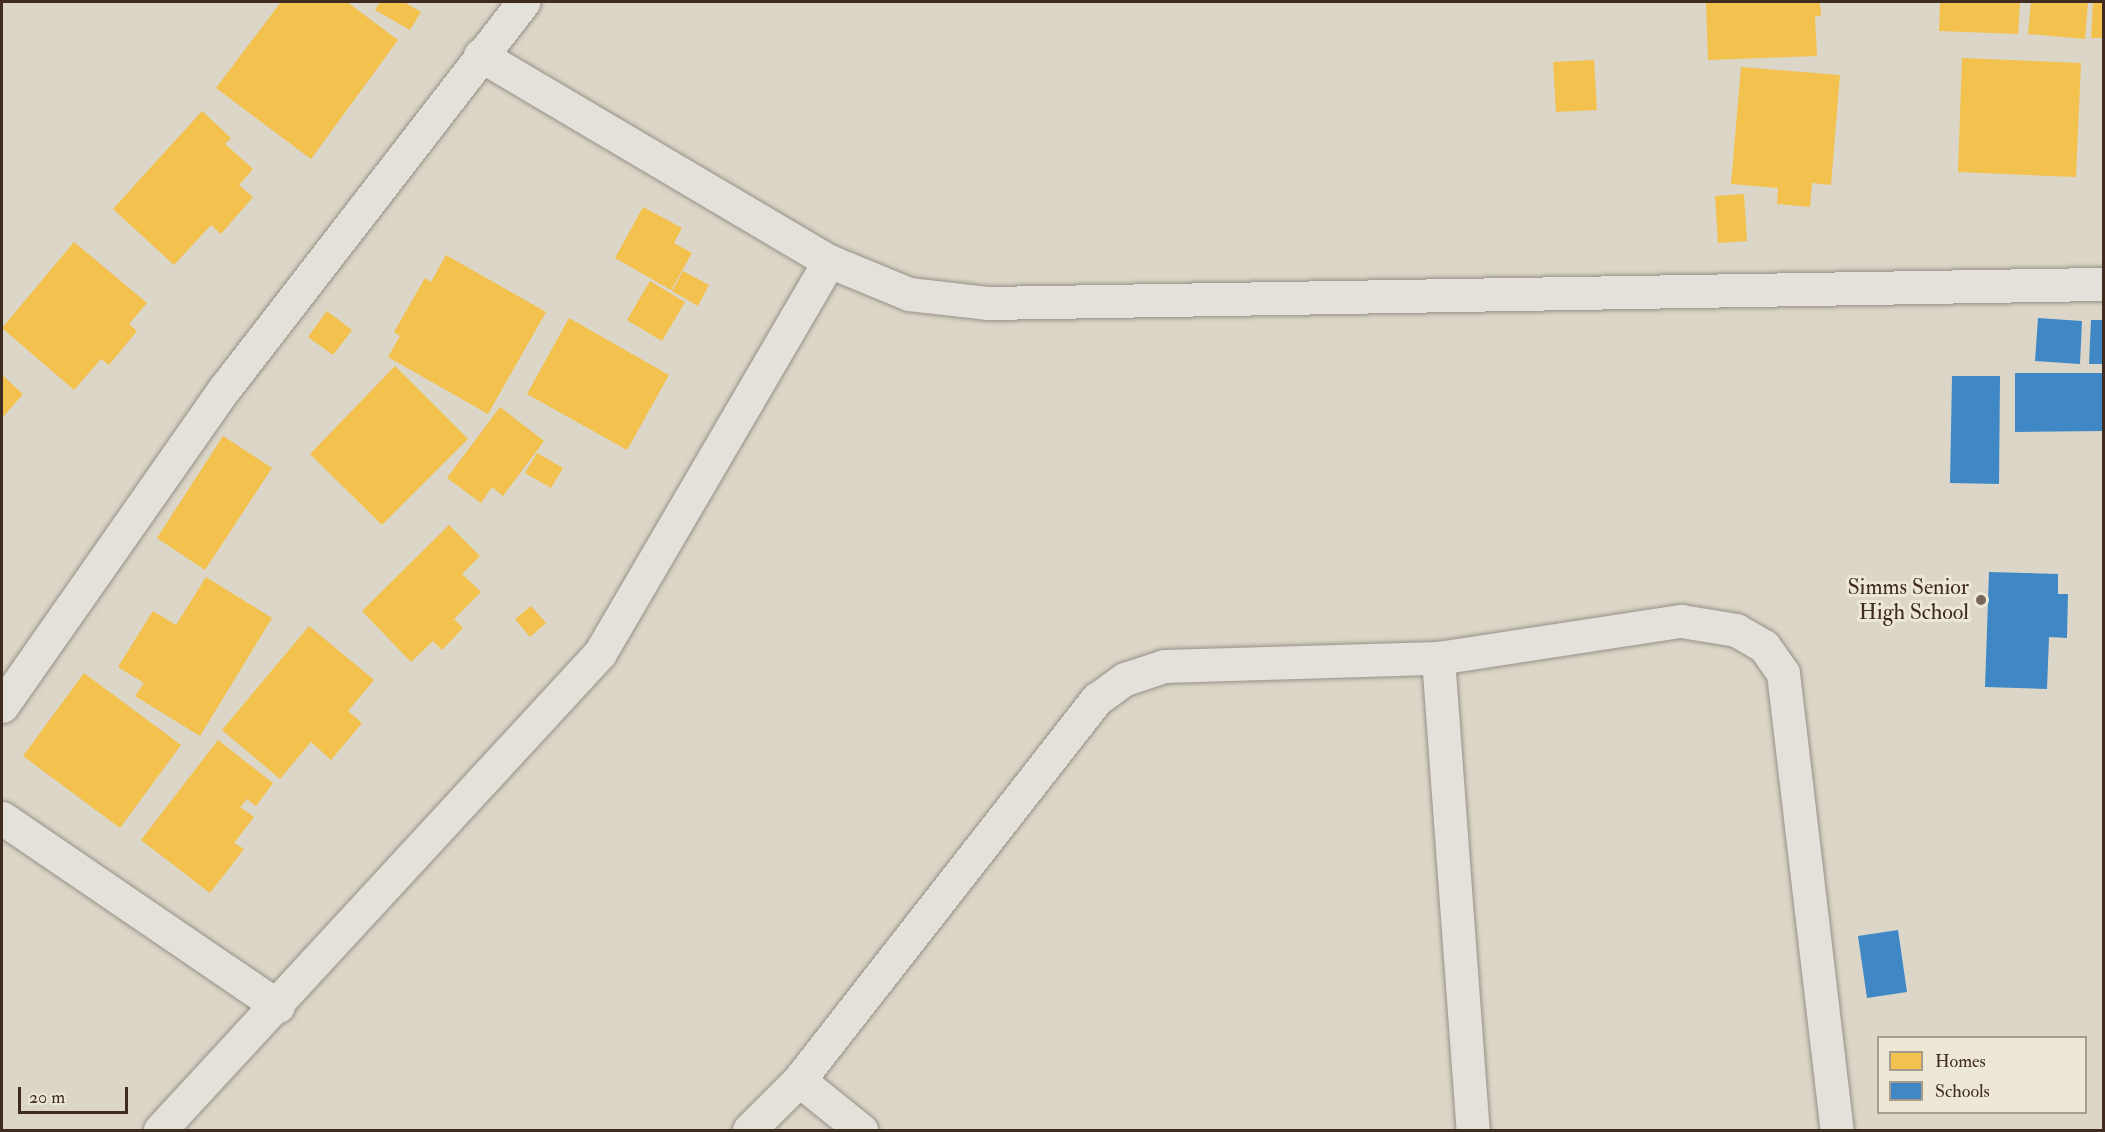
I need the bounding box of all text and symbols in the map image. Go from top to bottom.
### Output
place label: Simms Senior High School [1847,574,1969,626]
marker: Simms Senior High School [1974,593,1988,607]
legend [1877,1036,2087,1114]
text: Homes [1935,1050,1986,1073]
scale bar [21,1075,130,1113]
text: Schools [1935,1080,1990,1103]
text: 20 m [29,1086,65,1109]

